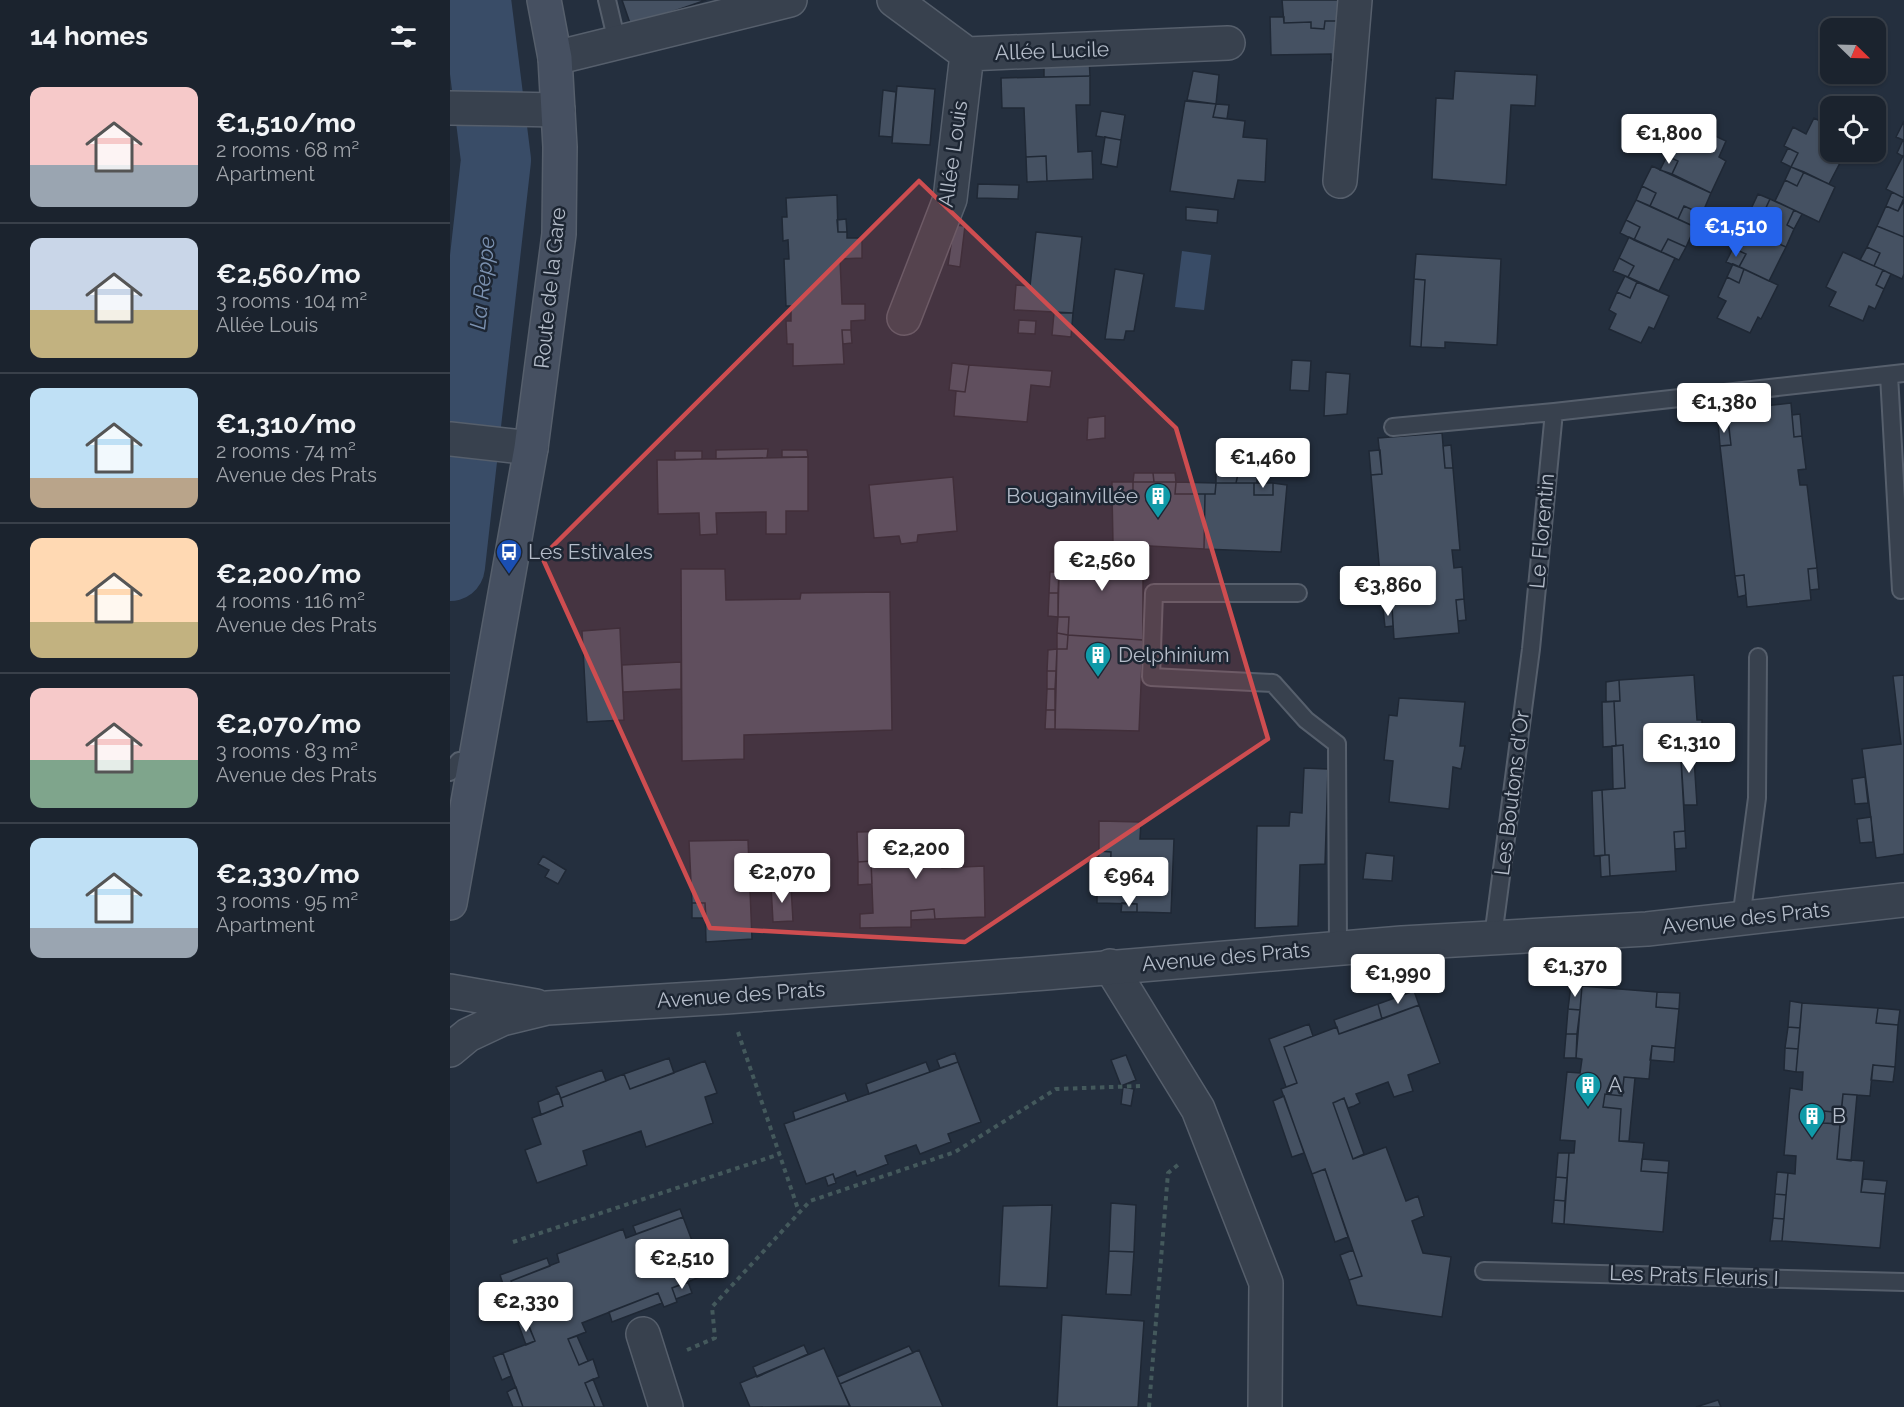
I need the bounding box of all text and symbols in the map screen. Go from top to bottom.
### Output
north arrow [1820,18,1886,84]
map controls [1820,18,1886,162]
icon: filters [387,20,420,53]
text: 14 homes [30,21,148,51]
street label: Allée Lucile [994,36,1110,65]
button: locate [1820,96,1886,162]
street label: Allée Louis [933,99,972,209]
text: €1,510/mo [216,108,356,138]
icon: home [78,111,150,183]
pin: €1,800 [1620,114,1718,165]
text: €1,800 [1635,121,1703,145]
text: 2 rooms · 68 m² [216,138,359,162]
text: Apartment [216,162,315,186]
street label: Route de la Gare [529,206,570,370]
pin: €1,510 [1687,207,1785,258]
text: €1,510 [1704,214,1768,238]
water label: La Reppe [464,235,500,331]
text: €2,560/mo [216,259,361,289]
icon: home [78,262,150,334]
text: 3 rooms · 104 m² [216,289,367,313]
text: Allée Louis [216,313,318,337]
pin: €1,380 [1675,383,1773,434]
text: €1,380 [1691,390,1757,414]
text: €1,310/mo [216,409,356,439]
icon: home [78,412,150,484]
pin: €1,460 [1214,438,1312,489]
text: 2 rooms · 74 m² [216,439,356,463]
text: €1,460 [1230,445,1296,469]
text: Avenue des Prats [216,463,377,487]
street label: Le Florentin [1524,472,1559,590]
building icon: Bougainvillée [1143,481,1173,519]
place label: Bougainvillée [1006,483,1138,508]
bus stop icon: Les Estivales [494,537,524,575]
place label: Les Estivales [528,539,653,564]
pin: €2,560 [1053,541,1151,592]
text: €2,560 [1068,548,1136,572]
text: €2,200/mo [216,559,361,589]
icon: home [78,562,150,634]
pin: €3,860 [1339,566,1437,617]
text: €3,860 [1354,573,1422,597]
text: 4 rooms · 116 m² [216,589,365,613]
text: Avenue des Prats [216,613,377,637]
building icon: Delphinium [1083,640,1113,678]
place label: Delphinium [1118,642,1229,667]
street label: Les Boutons d'Or [1489,708,1534,877]
text: €2,070/mo [216,709,361,739]
icon: home [78,712,150,784]
pin: €1,310 [1640,723,1738,774]
text: €1,310 [1657,730,1721,754]
text: 3 rooms · 83 m² [216,739,358,763]
text: Avenue des Prats [216,763,377,787]
pin: €2,200 [867,829,965,880]
text: €2,200 [882,836,950,860]
pin: €2,070 [733,853,831,904]
pin: €964 [1093,857,1165,908]
text: €2,330/mo [216,859,359,889]
text: €2,070 [748,860,816,884]
icon: home [78,862,150,934]
text: €964 [1103,864,1155,888]
text: 3 rooms · 95 m² [216,889,358,913]
street label: Avenue des Prats [1661,896,1831,939]
text: Apartment [216,913,315,937]
street label: Avenue des Prats [1141,937,1311,976]
pin: €1,370 [1526,947,1624,998]
pin: €1,990 [1349,954,1447,1005]
text: €1,370 [1542,954,1608,978]
text: €1,990 [1365,961,1431,985]
street label: Avenue des Prats [656,976,826,1013]
building icon: A [1573,1070,1603,1108]
place label: A [1608,1072,1622,1097]
building icon: B [1797,1101,1827,1139]
place label: B [1832,1103,1846,1128]
pin: €2,510 [633,1239,731,1290]
text: €2,510 [649,1246,715,1270]
street label: Les Prats Fleuris I [1609,1260,1779,1291]
pin: €2,330 [477,1282,575,1333]
text: €2,330 [493,1289,559,1313]

